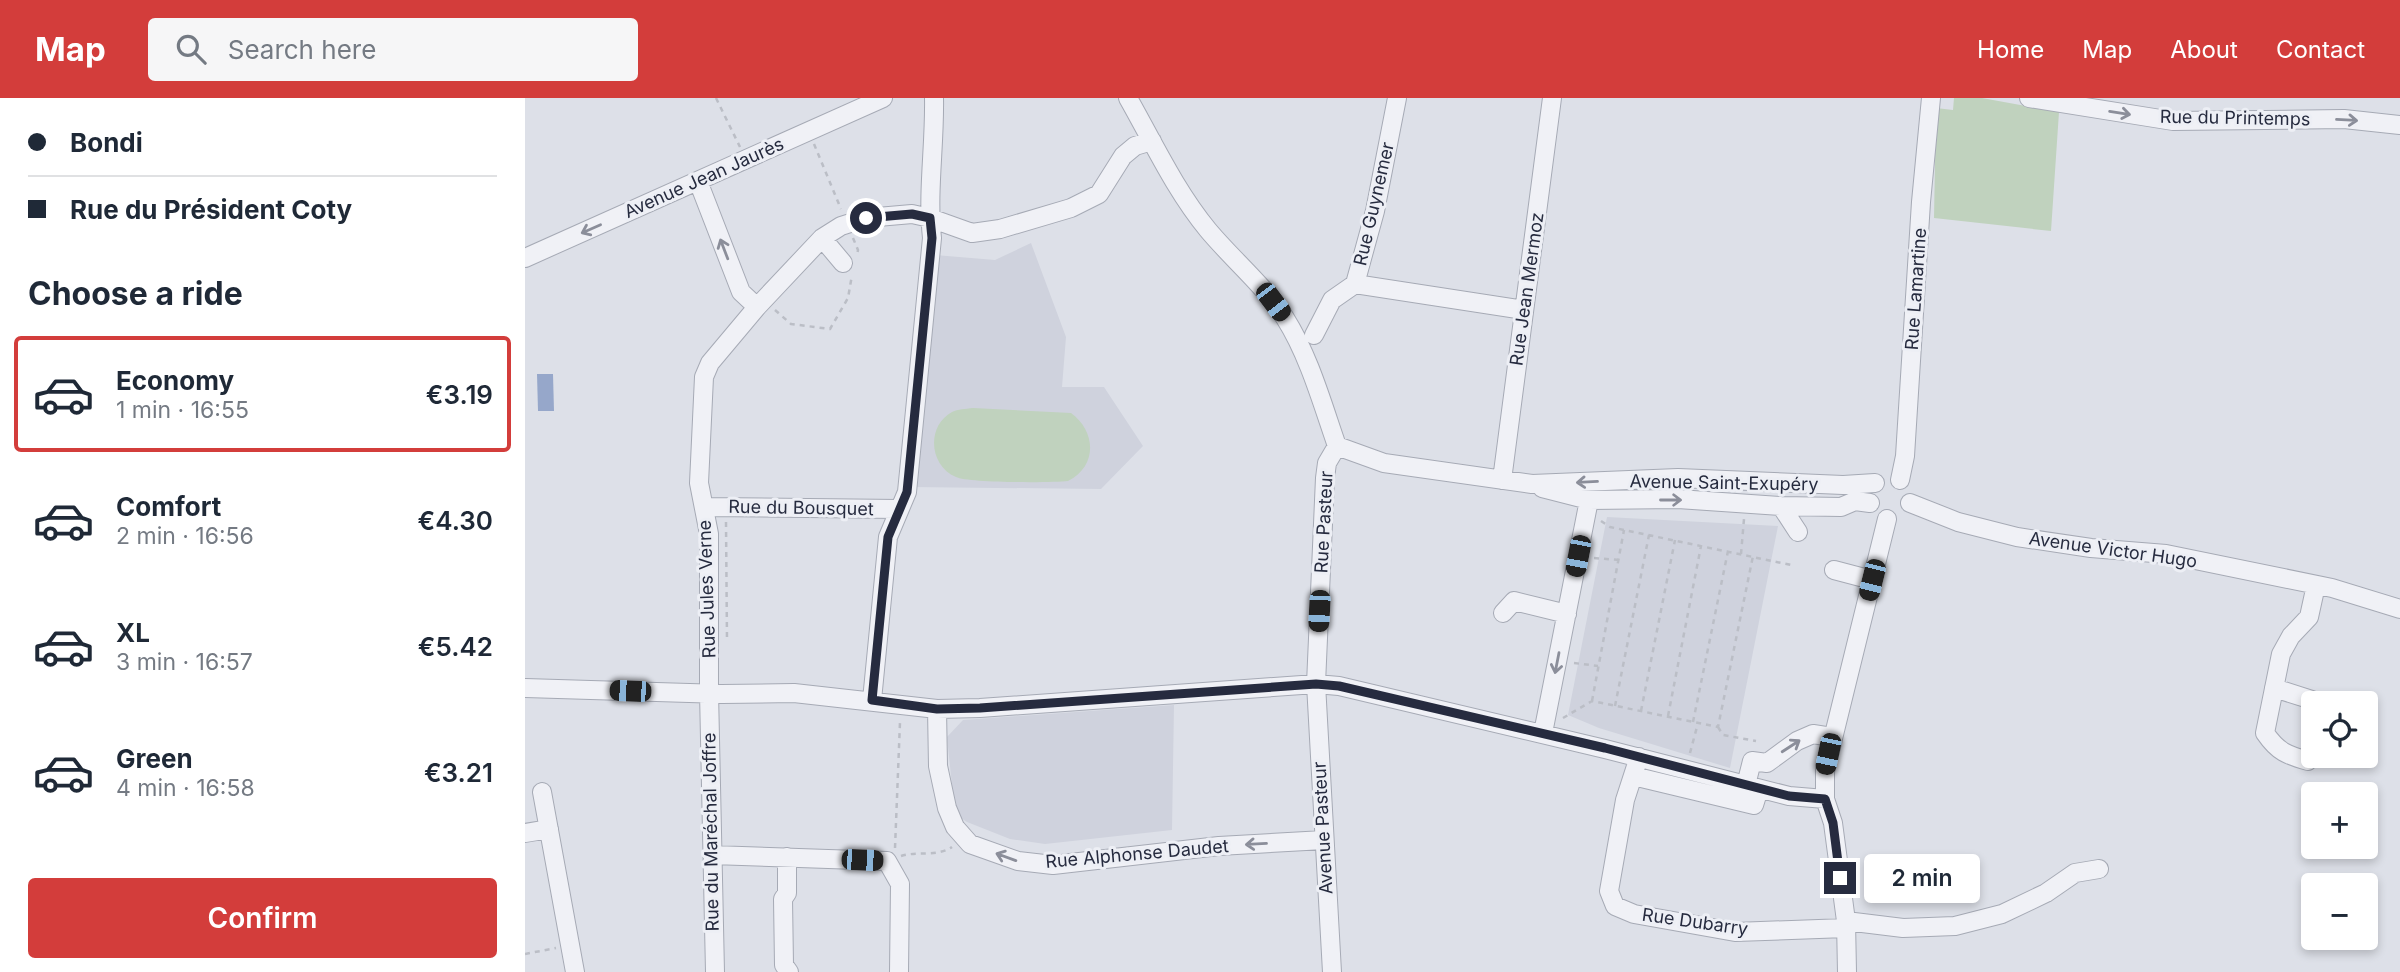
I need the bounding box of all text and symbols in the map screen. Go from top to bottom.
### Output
search box [148,18,638,81]
text: Map [35,29,106,69]
icon: search [172,30,210,68]
text: Search here [228,34,376,65]
text: Home [1977,35,2044,64]
text: Map [2082,35,2132,64]
text: About [2170,35,2238,64]
text: Contact [2276,35,2365,64]
street label: Rue du Printemps [2160,106,2310,129]
one-way arrow [2108,107,2131,120]
one-way arrow [2335,113,2358,126]
text: Bondi [70,127,143,158]
street label: Avenue Jean Jaurès [621,133,787,222]
street label: Rue Guynemer [1349,140,1398,268]
text: Rue du Président Coty [70,194,352,225]
route start [850,202,882,234]
street label: Rue Jean Mermoz [1505,211,1548,367]
one-way arrow [581,223,602,236]
street label: Rue Lamartine [1901,227,1930,351]
one-way arrow [717,239,730,260]
text: Choose a ride [28,274,243,313]
car [1252,279,1295,325]
icon: car [32,363,95,426]
text: Economy [116,365,234,396]
text: €3.19 [426,379,493,410]
text: 1 min · 16:55 [116,396,249,424]
street label: Rue Pasteur [1310,470,1337,574]
street label: Avenue Saint-Exupéry [1629,470,1819,495]
one-way arrow [1576,475,1599,488]
icon: car [32,489,95,552]
text: Comfort [116,491,221,522]
one-way arrow [1660,493,1683,507]
street label: Rue du Bousquet [728,496,874,519]
text: €4.30 [418,505,493,536]
street label: Rue Jules Verne [694,520,719,658]
text: 2 min · 16:56 [116,522,254,550]
street label: Avenue Victor Hugo [2028,527,2198,572]
car [1564,533,1593,579]
car [1857,557,1888,603]
car [1308,589,1331,633]
icon: car [32,615,95,678]
text: XL [116,617,150,648]
text: €5.42 [418,631,493,662]
text: 3 min · 16:57 [116,648,253,676]
one-way arrow [1550,651,1563,674]
car [609,680,652,702]
map controls [2301,691,2378,950]
button: locate [2301,691,2378,768]
car [1814,731,1843,777]
street label: Rue du Maréchal Joffre [698,732,723,932]
one-way arrow [1781,739,1800,753]
icon: car [32,741,95,804]
text: Green [116,743,193,774]
text: €3.21 [424,757,493,788]
street label: Avenue Pasteur [1309,761,1336,895]
text: 4 min · 16:58 [116,774,255,802]
button: + [2301,782,2378,859]
street label: Rue Alphonse Daudet [1044,835,1230,872]
one-way arrow [1245,838,1268,851]
car [841,849,884,871]
one-way arrow [996,850,1018,862]
callout: 2 min [1865,854,1980,902]
route end [1824,862,1856,894]
text: 2 min [1892,864,1952,892]
button: − [2301,873,2378,950]
button: Confirm [28,878,497,958]
street label: Rue Dubarry [1641,904,1749,939]

